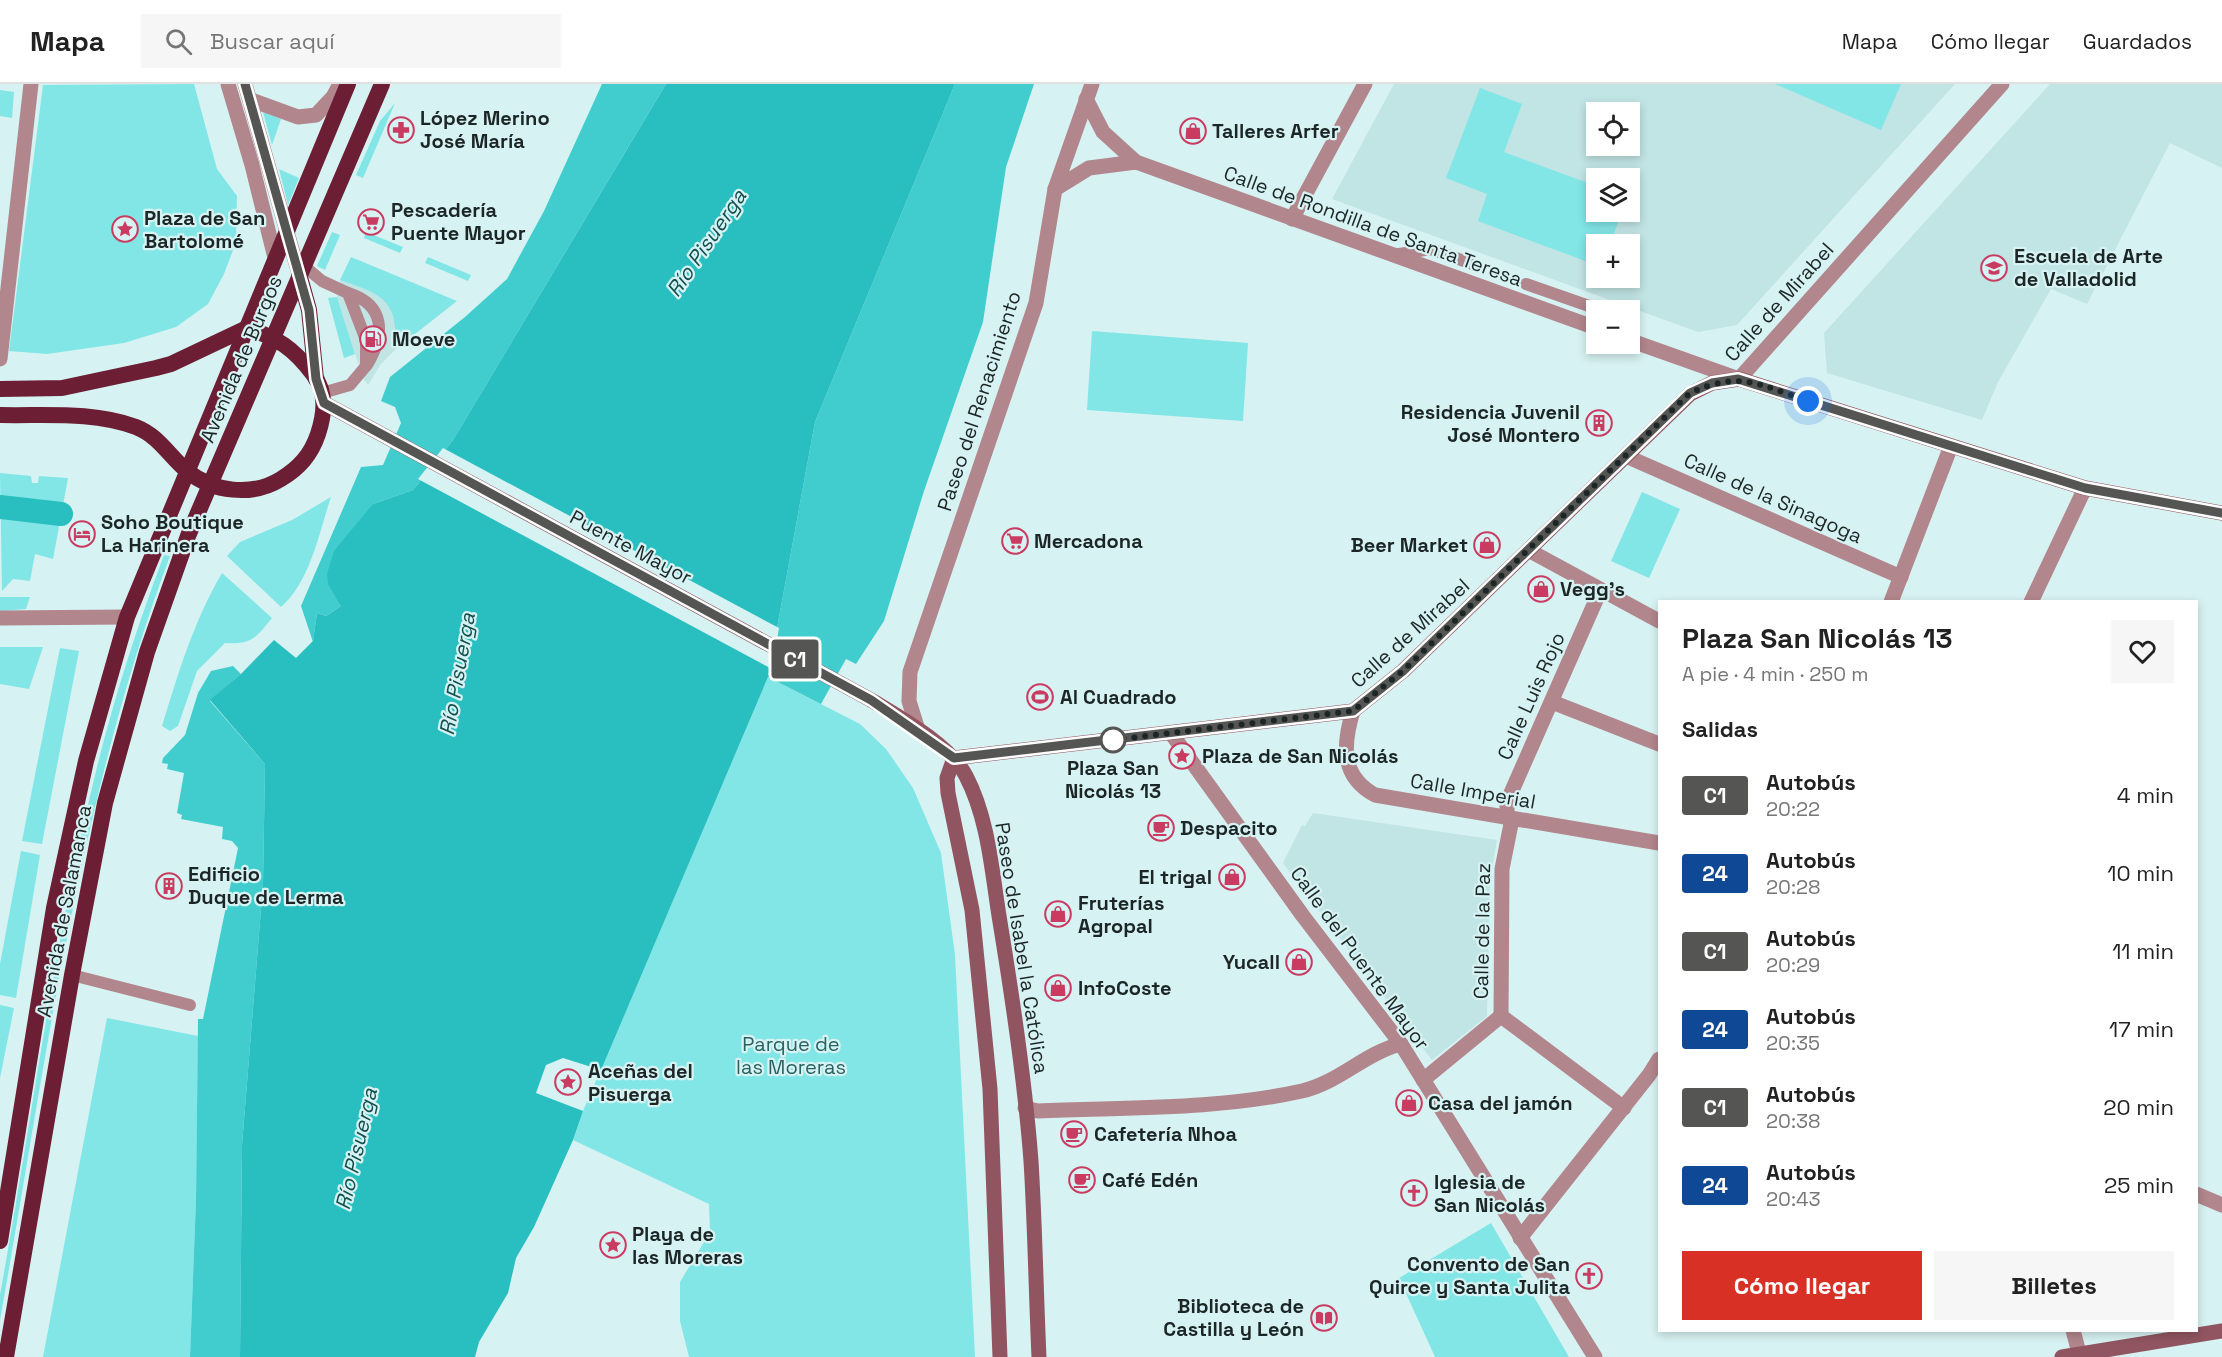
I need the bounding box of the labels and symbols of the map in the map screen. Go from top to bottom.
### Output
place label: López Merino José María [420,105,550,154]
pharmacy icon: López Merino José María [386,115,416,145]
shop icon: Talleres Arfer [1178,116,1208,146]
place label: Talleres Arfer [1212,118,1339,144]
street label: Calle de Rondilla de Santa Teresa [1220,160,1526,292]
water label: Río Pisuerga [660,183,752,302]
place label: Pescadería Puente Mayor [391,197,526,246]
place label: Plaza de San Bartolomé [144,205,265,254]
supermarket icon: Pescadería Puente Mayor [356,207,386,237]
place icon: Plaza de San Bartolomé [110,214,140,244]
street label: Calle de Mirabel [1719,237,1839,367]
place label: Escuela de Arte de Valladolid [2014,243,2163,292]
school or university icon: Escuela de Arte de Valladolid [1979,253,2009,283]
street label: Avenida de Burgos [194,271,288,447]
street label: Paseo del Renacimiento [931,288,1027,514]
fuel station icon: Moeve [358,324,388,354]
place label: Moeve [392,326,455,352]
your location [1793,386,1823,416]
place label: Residencia Juvenil José Montero [1401,399,1580,448]
building icon: Residencia Juvenil José Montero [1584,408,1614,438]
street label: Calle de la Sinagoga [1680,447,1866,549]
street label: Puente Mayor [565,504,697,590]
place label: Soho Boutique La Harinera [101,509,244,558]
hotel icon: Soho Boutique La Harinera [67,519,97,549]
supermarket icon: Mercadona [1000,526,1030,556]
place label: Mercadona [1034,528,1143,554]
shop icon: Beer Market [1472,530,1502,560]
place label: Beer Market [1351,532,1468,558]
street label: Calle de Mirabel [1345,573,1475,693]
shop icon: Vegg's [1526,574,1556,604]
place label: Vegg's [1560,576,1625,602]
water label: Río Pisuerga [433,610,481,737]
street label: Calle Luis Rojo [1491,628,1571,764]
line badge: C1 [768,640,822,678]
sports icon: Al Cuadrado [1025,682,1055,712]
place label: Al Cuadrado [1060,684,1176,710]
marker: Plaza San Nicolás 13 [1100,727,1126,753]
place icon: Plaza de San Nicolás [1167,741,1197,771]
place label: Plaza de San Nicolás [1202,743,1398,769]
place label: Plaza San Nicolás 13 [1065,755,1161,804]
street label: Calle Imperial [1408,767,1538,815]
street label: Avenida de Salamanca [31,803,97,1019]
cafe icon: Despacito [1146,813,1176,843]
place label: Despacito [1180,815,1278,841]
street label: Paseo de Isabel la Católica [989,820,1055,1076]
place label: Edificio Duque de Lerma [188,861,344,910]
street label: Calle del Puente Mayor [1285,861,1435,1055]
shop icon: El trigal [1217,862,1247,892]
street label: Calle de la Paz [1468,863,1496,999]
place label: El trigal [1139,864,1212,890]
building icon: Edificio Duque de Lerma [154,871,184,901]
place label: Fruterías Agropal [1078,890,1164,939]
shop icon: Fruterías Agropal [1043,899,1073,929]
shop icon: Yucall [1284,947,1314,977]
place label: Yucall [1223,949,1280,975]
shop icon: InfoCoste [1043,973,1073,1003]
place label: InfoCoste [1078,975,1172,1001]
park label: Parque de las Moreras [736,1031,846,1080]
place label: Aceñas del Pisuerga [588,1058,693,1107]
place icon: Aceñas del Pisuerga [553,1067,583,1097]
water label: Río Pisuerga [329,1085,383,1212]
shop icon: Casa del jamón [1394,1088,1424,1118]
place label: Casa del jamón [1428,1090,1573,1116]
cafe icon: Cafetería Nhoa [1059,1119,1089,1149]
place label: Cafetería Nhoa [1094,1121,1237,1147]
cafe icon: Café Edén [1067,1165,1097,1195]
place label: Café Edén [1102,1167,1198,1193]
place label: Iglesia de San Nicolás [1434,1169,1545,1218]
church icon: Iglesia de San Nicolás [1399,1178,1429,1208]
place label: Playa de las Moreras [632,1221,743,1270]
place icon: Playa de las Moreras [598,1230,628,1260]
place label: Convento de San Quirce y Santa Julita [1369,1251,1570,1300]
church icon: Convento de San Quirce y Santa Julita [1574,1261,1604,1291]
place label: Biblioteca de Castilla y León [1163,1293,1304,1342]
library icon: Biblioteca de Castilla y León [1309,1303,1339,1333]

